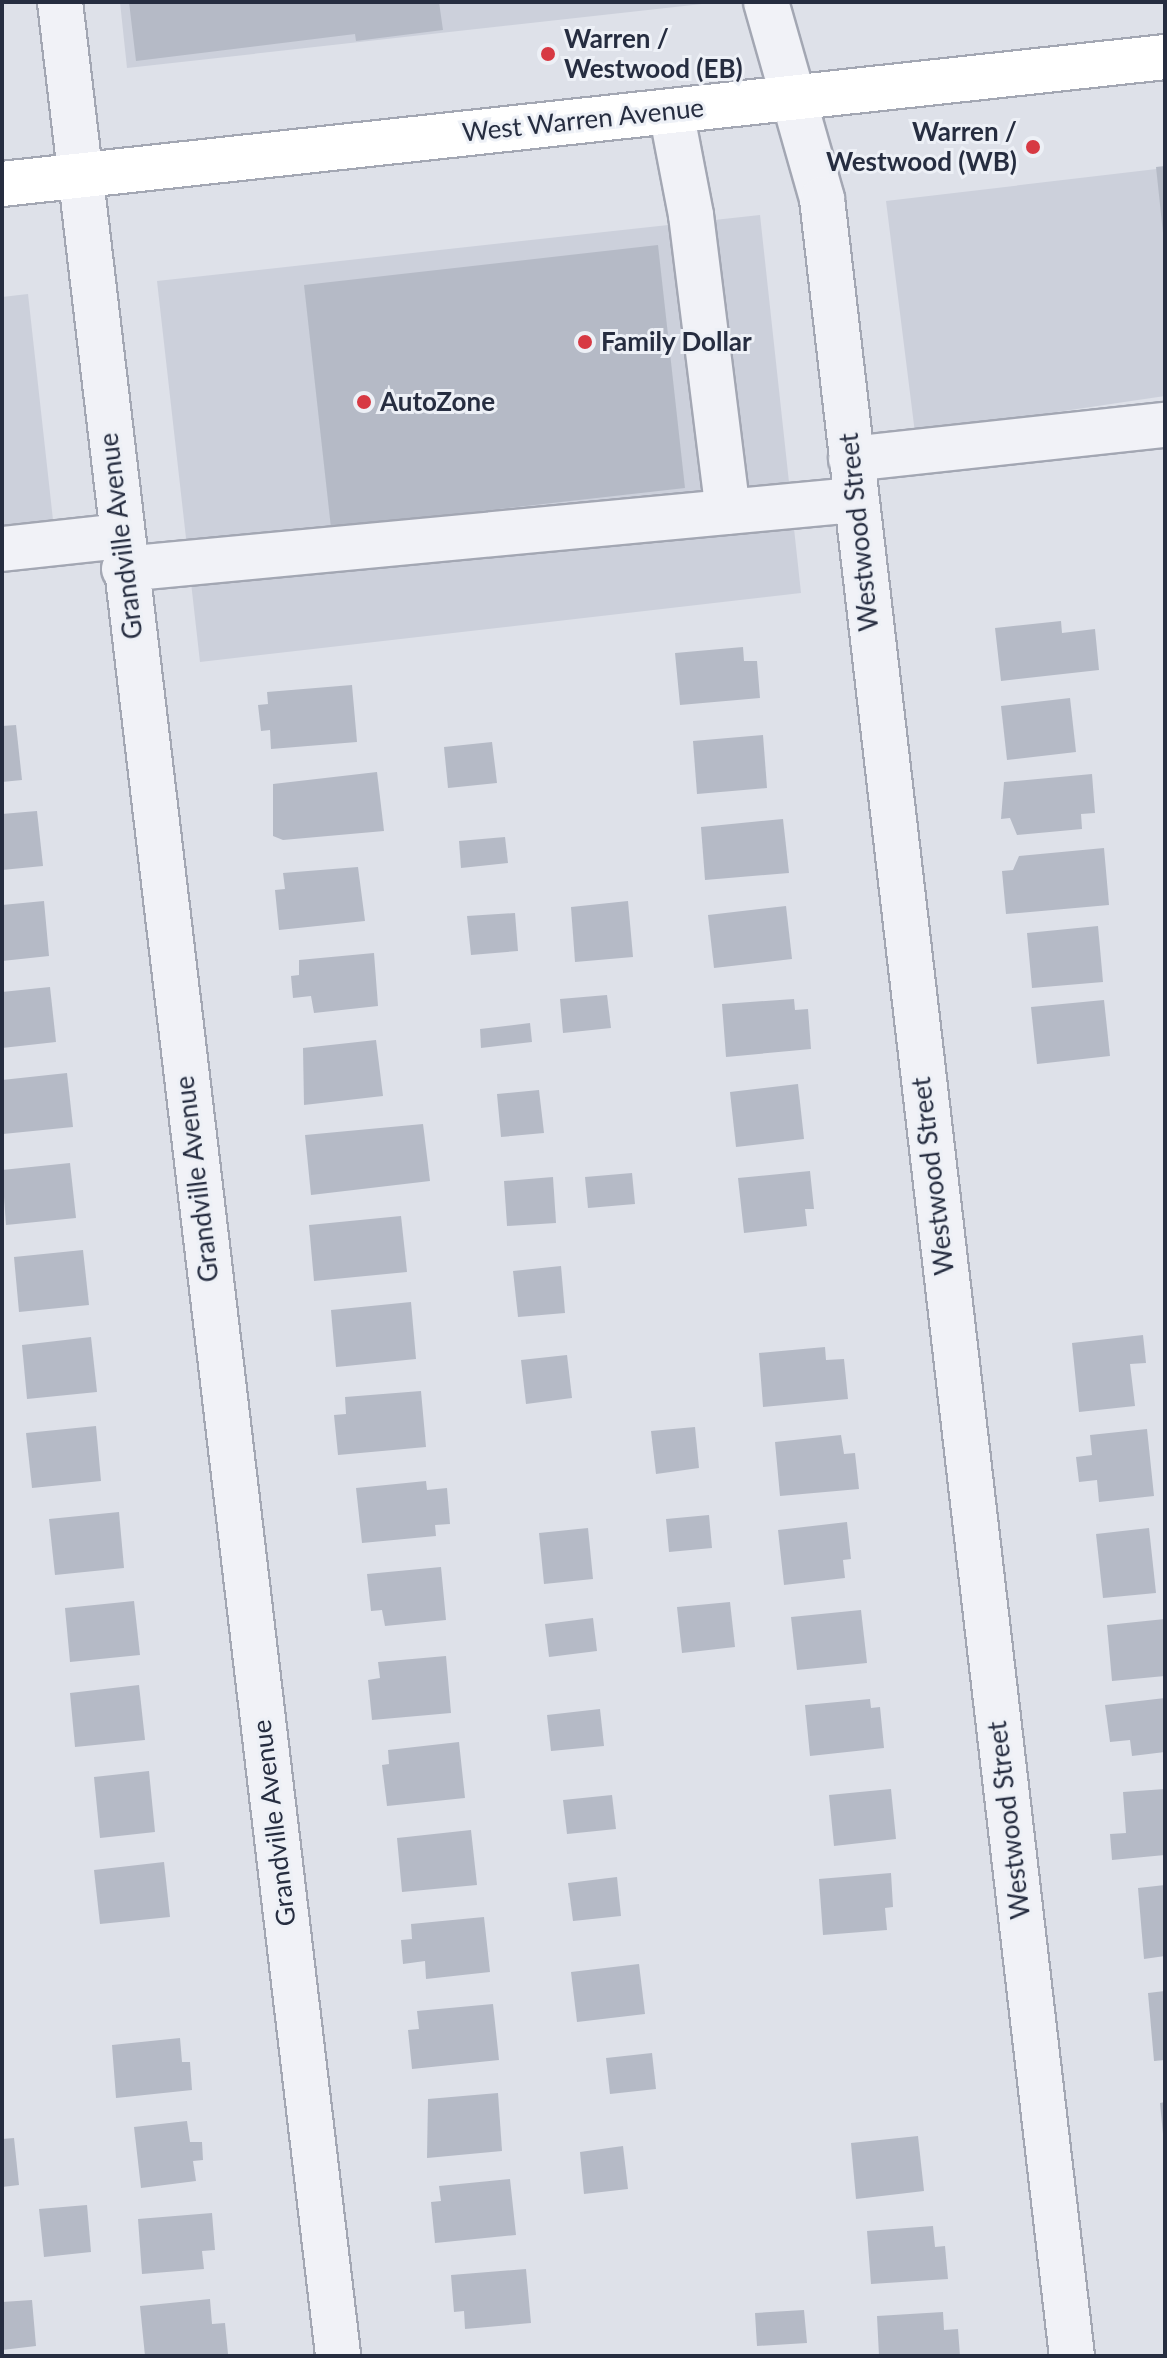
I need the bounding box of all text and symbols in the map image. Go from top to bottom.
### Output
place label: Warren / Westwood (EB) [564,23,743,84]
marker: Warren / Westwood (EB) [539,45,557,63]
street label: West Warren Avenue [460,92,706,148]
place label: Warren / Westwood (WB) [826,116,1017,178]
marker: Warren / Westwood (WB) [1024,138,1042,156]
place label: Family Dollar [601,326,752,358]
marker: Family Dollar [576,333,594,351]
place label: AutoZone [380,386,495,418]
marker: AutoZone [355,393,373,411]
street label: Grandville Avenue [93,431,149,641]
street label: Westwood Street [833,431,885,633]
street label: Grandville Avenue [169,1074,225,1284]
street label: Westwood Street [905,1075,961,1277]
street label: Grandville Avenue [246,1718,302,1928]
street label: Westwood Street [981,1719,1037,1921]

